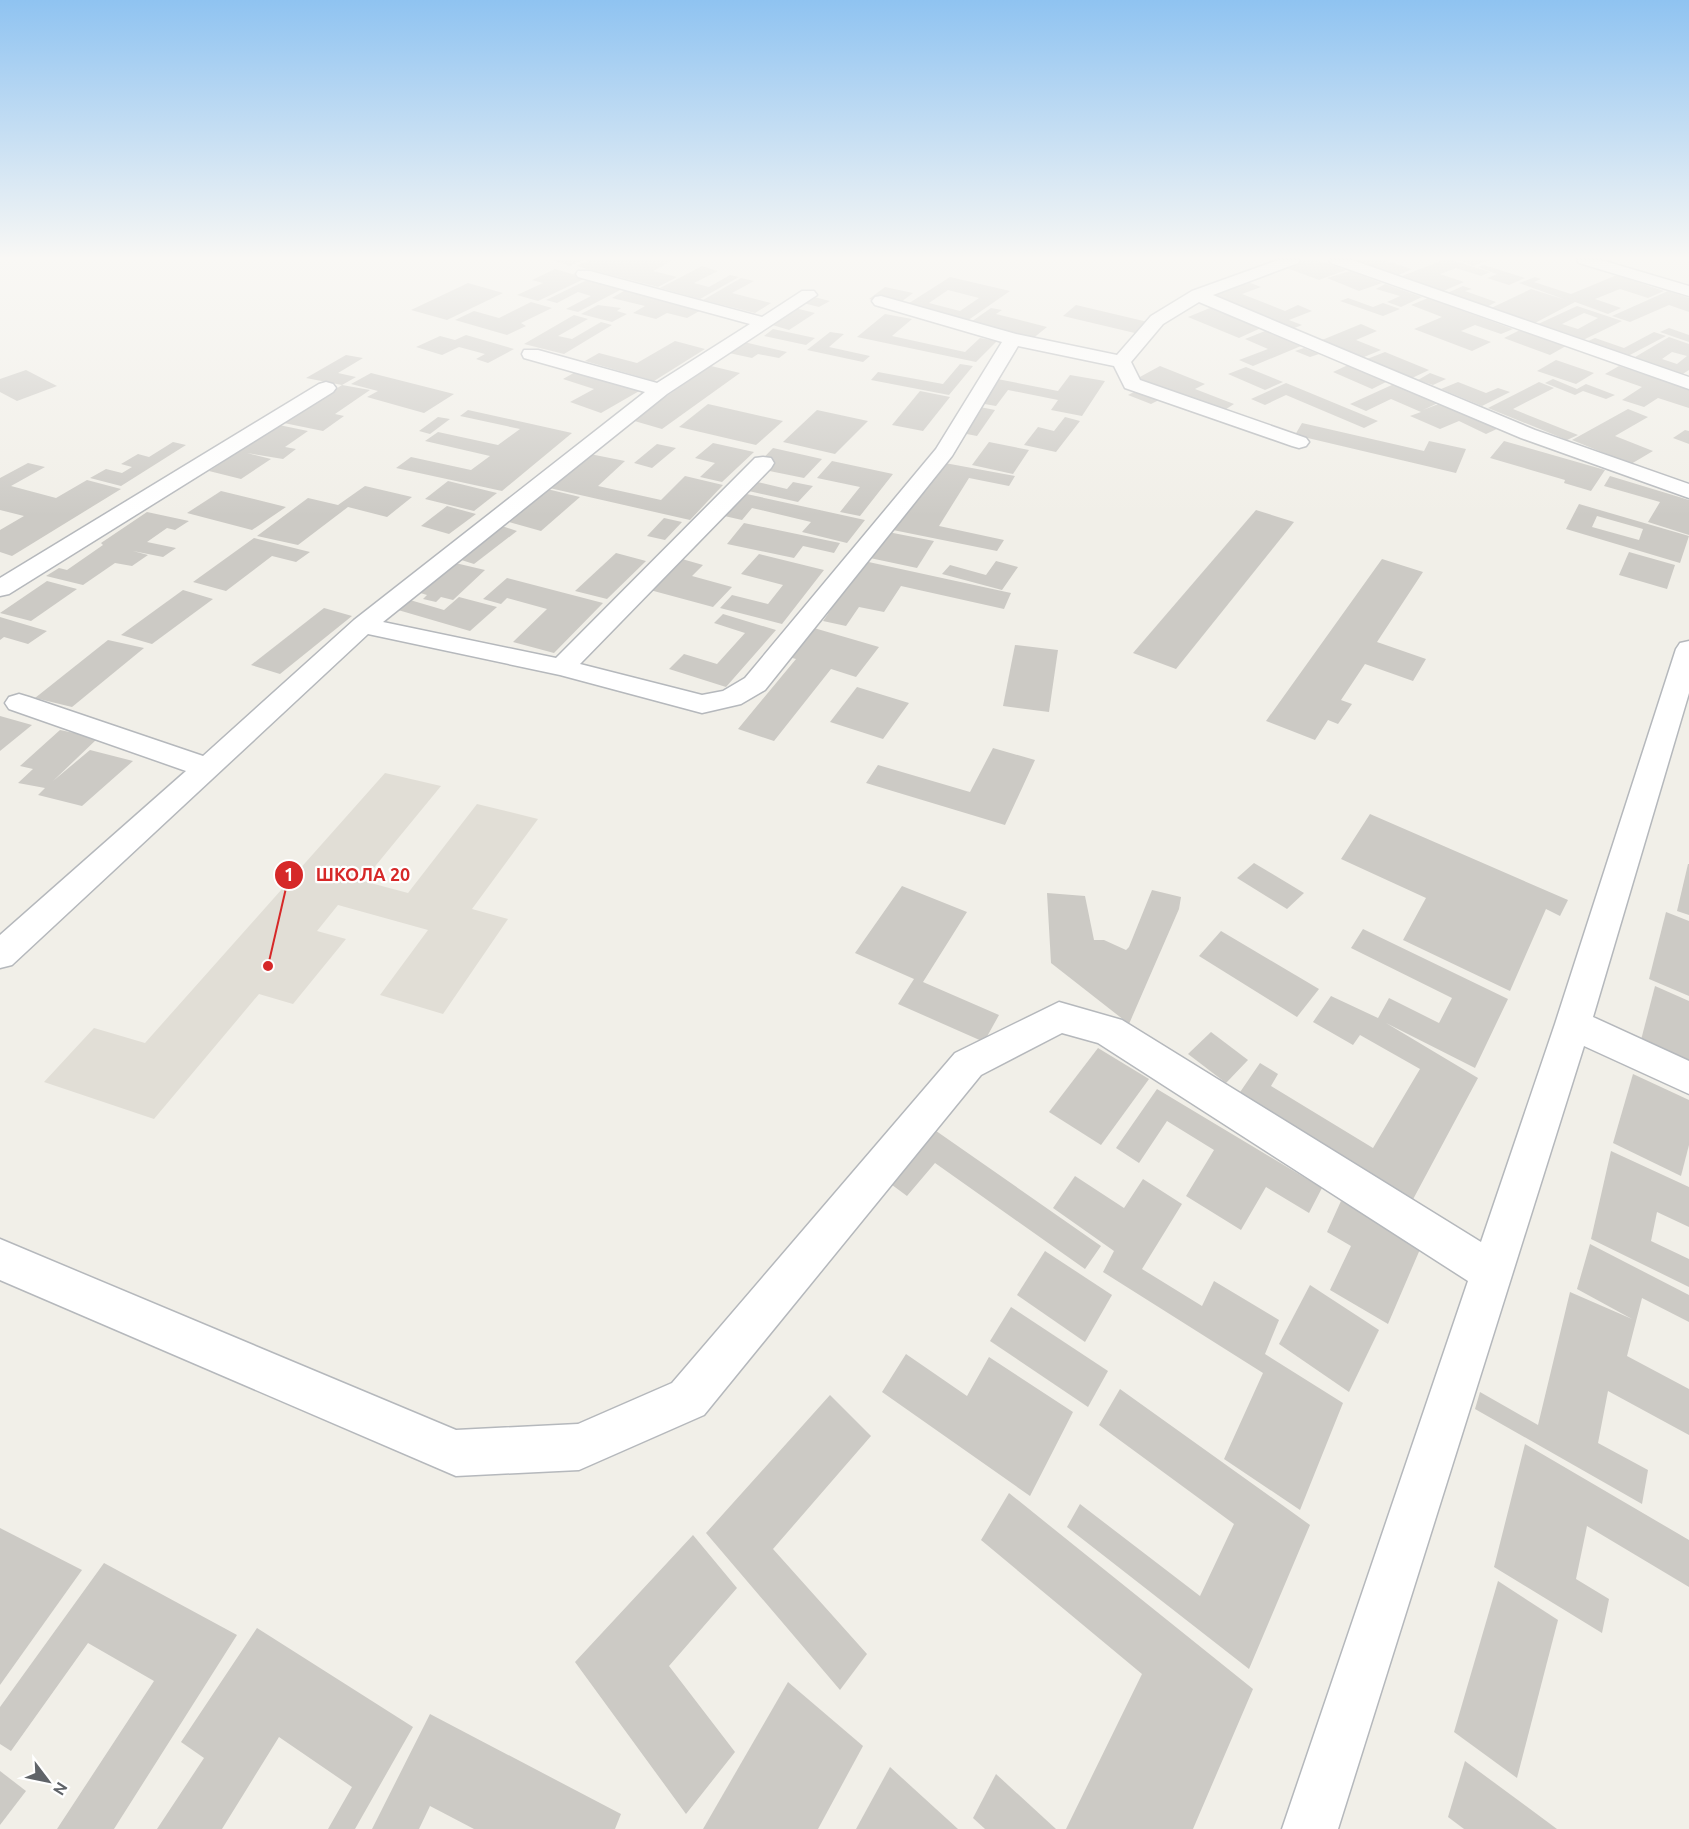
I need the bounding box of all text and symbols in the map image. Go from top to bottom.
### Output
callout: ШКОЛА 20 [274,857,422,893]
text: 1 [284,864,294,884]
text: ШКОЛА 20 [316,864,410,884]
north arrow [18,1751,78,1811]
text: N [50,1779,72,1799]

